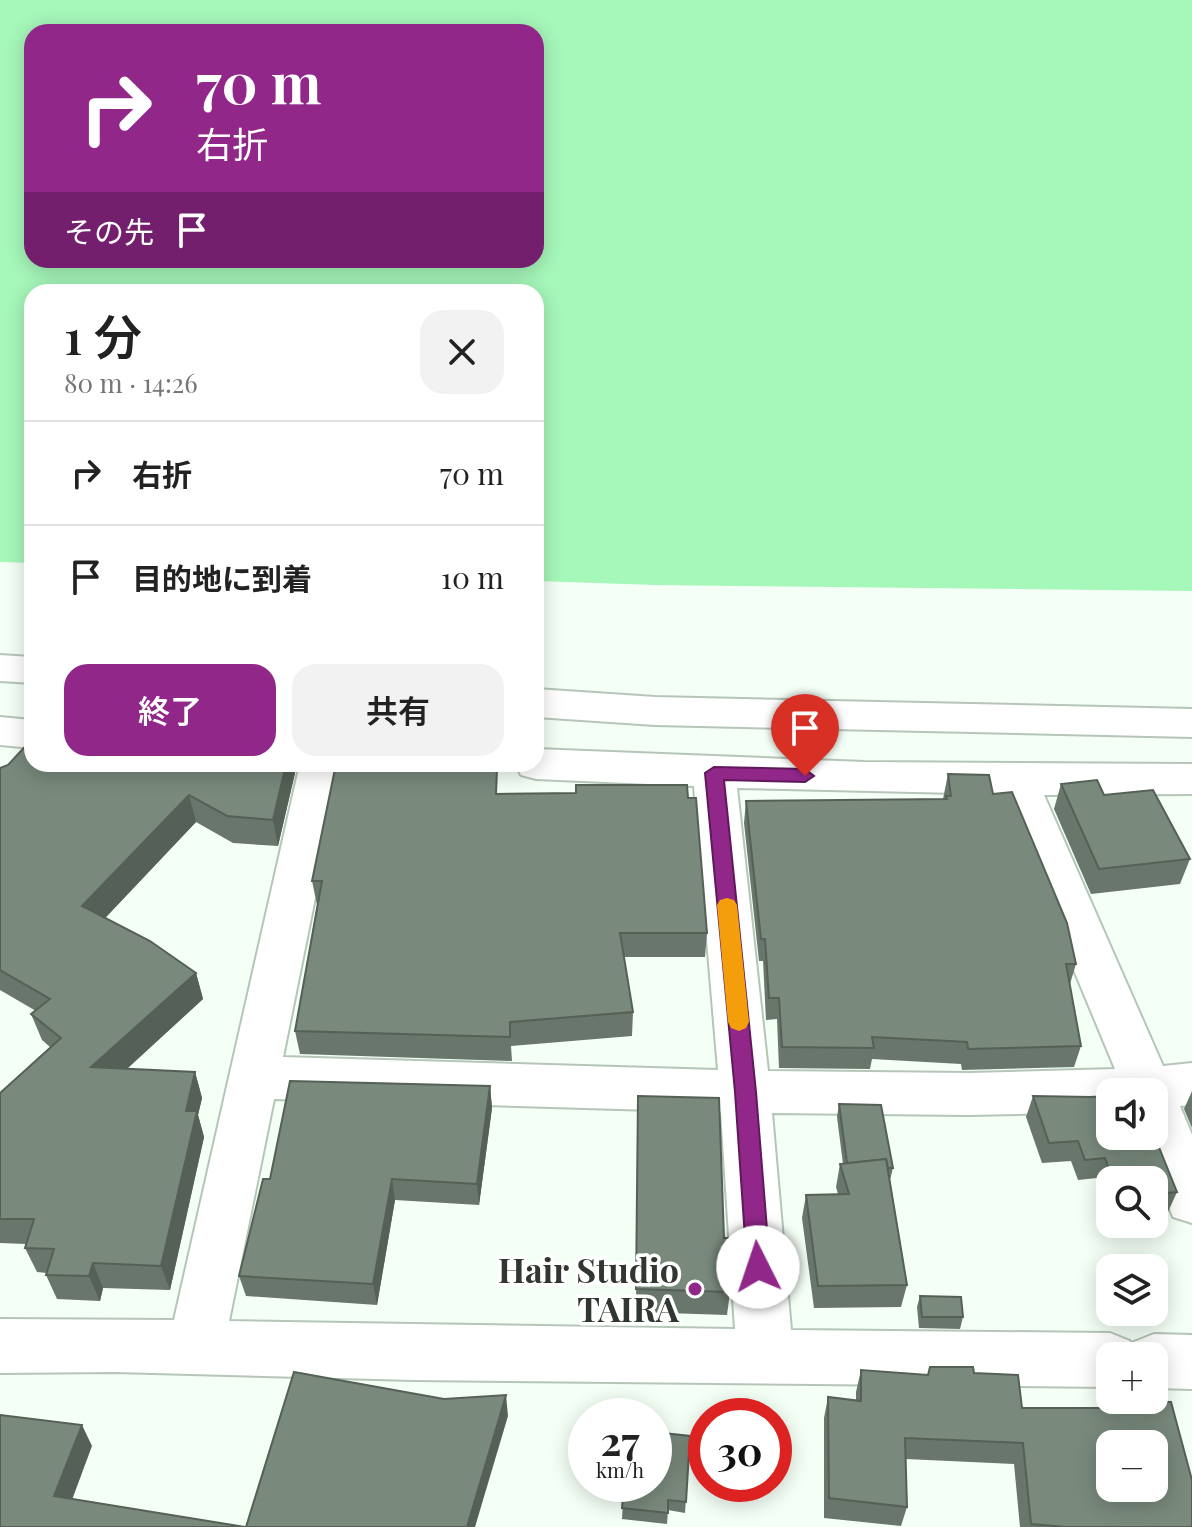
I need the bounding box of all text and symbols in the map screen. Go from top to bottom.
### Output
text: 70 m [196,44,321,119]
icon: right [64,56,168,160]
text: 右折 [196,119,268,167]
icon: arrive [170,208,214,252]
text: その先 [64,211,154,251]
text: 1 分 [64,303,142,367]
button: close [420,310,504,394]
text: 80 m · 14:26 [64,365,198,400]
icon: right [64,451,108,495]
text: 70 m [440,453,504,493]
text: 右折 [132,454,192,494]
icon: arrive [64,555,108,599]
text: 10 m [441,557,504,597]
text: 目的地に到着 [132,558,312,598]
button: 終了 [64,664,276,756]
button: 共有 [292,664,504,756]
pin [771,694,839,776]
icon: arrive [783,706,827,750]
map controls [1096,1078,1168,1502]
button: sound [1096,1078,1168,1150]
button: search [1096,1166,1168,1238]
position arrow [716,1225,800,1309]
place label: Hair Studio TAIRA [498,1246,679,1331]
button: layers [1096,1254,1168,1326]
marker: Hair Studio TAIRA [686,1280,704,1298]
button: + [1096,1342,1168,1414]
speed limit sign: 30 [688,1398,792,1502]
text: 27 [600,1413,640,1466]
button: − [1096,1430,1168,1502]
text: km/h [596,1456,644,1483]

